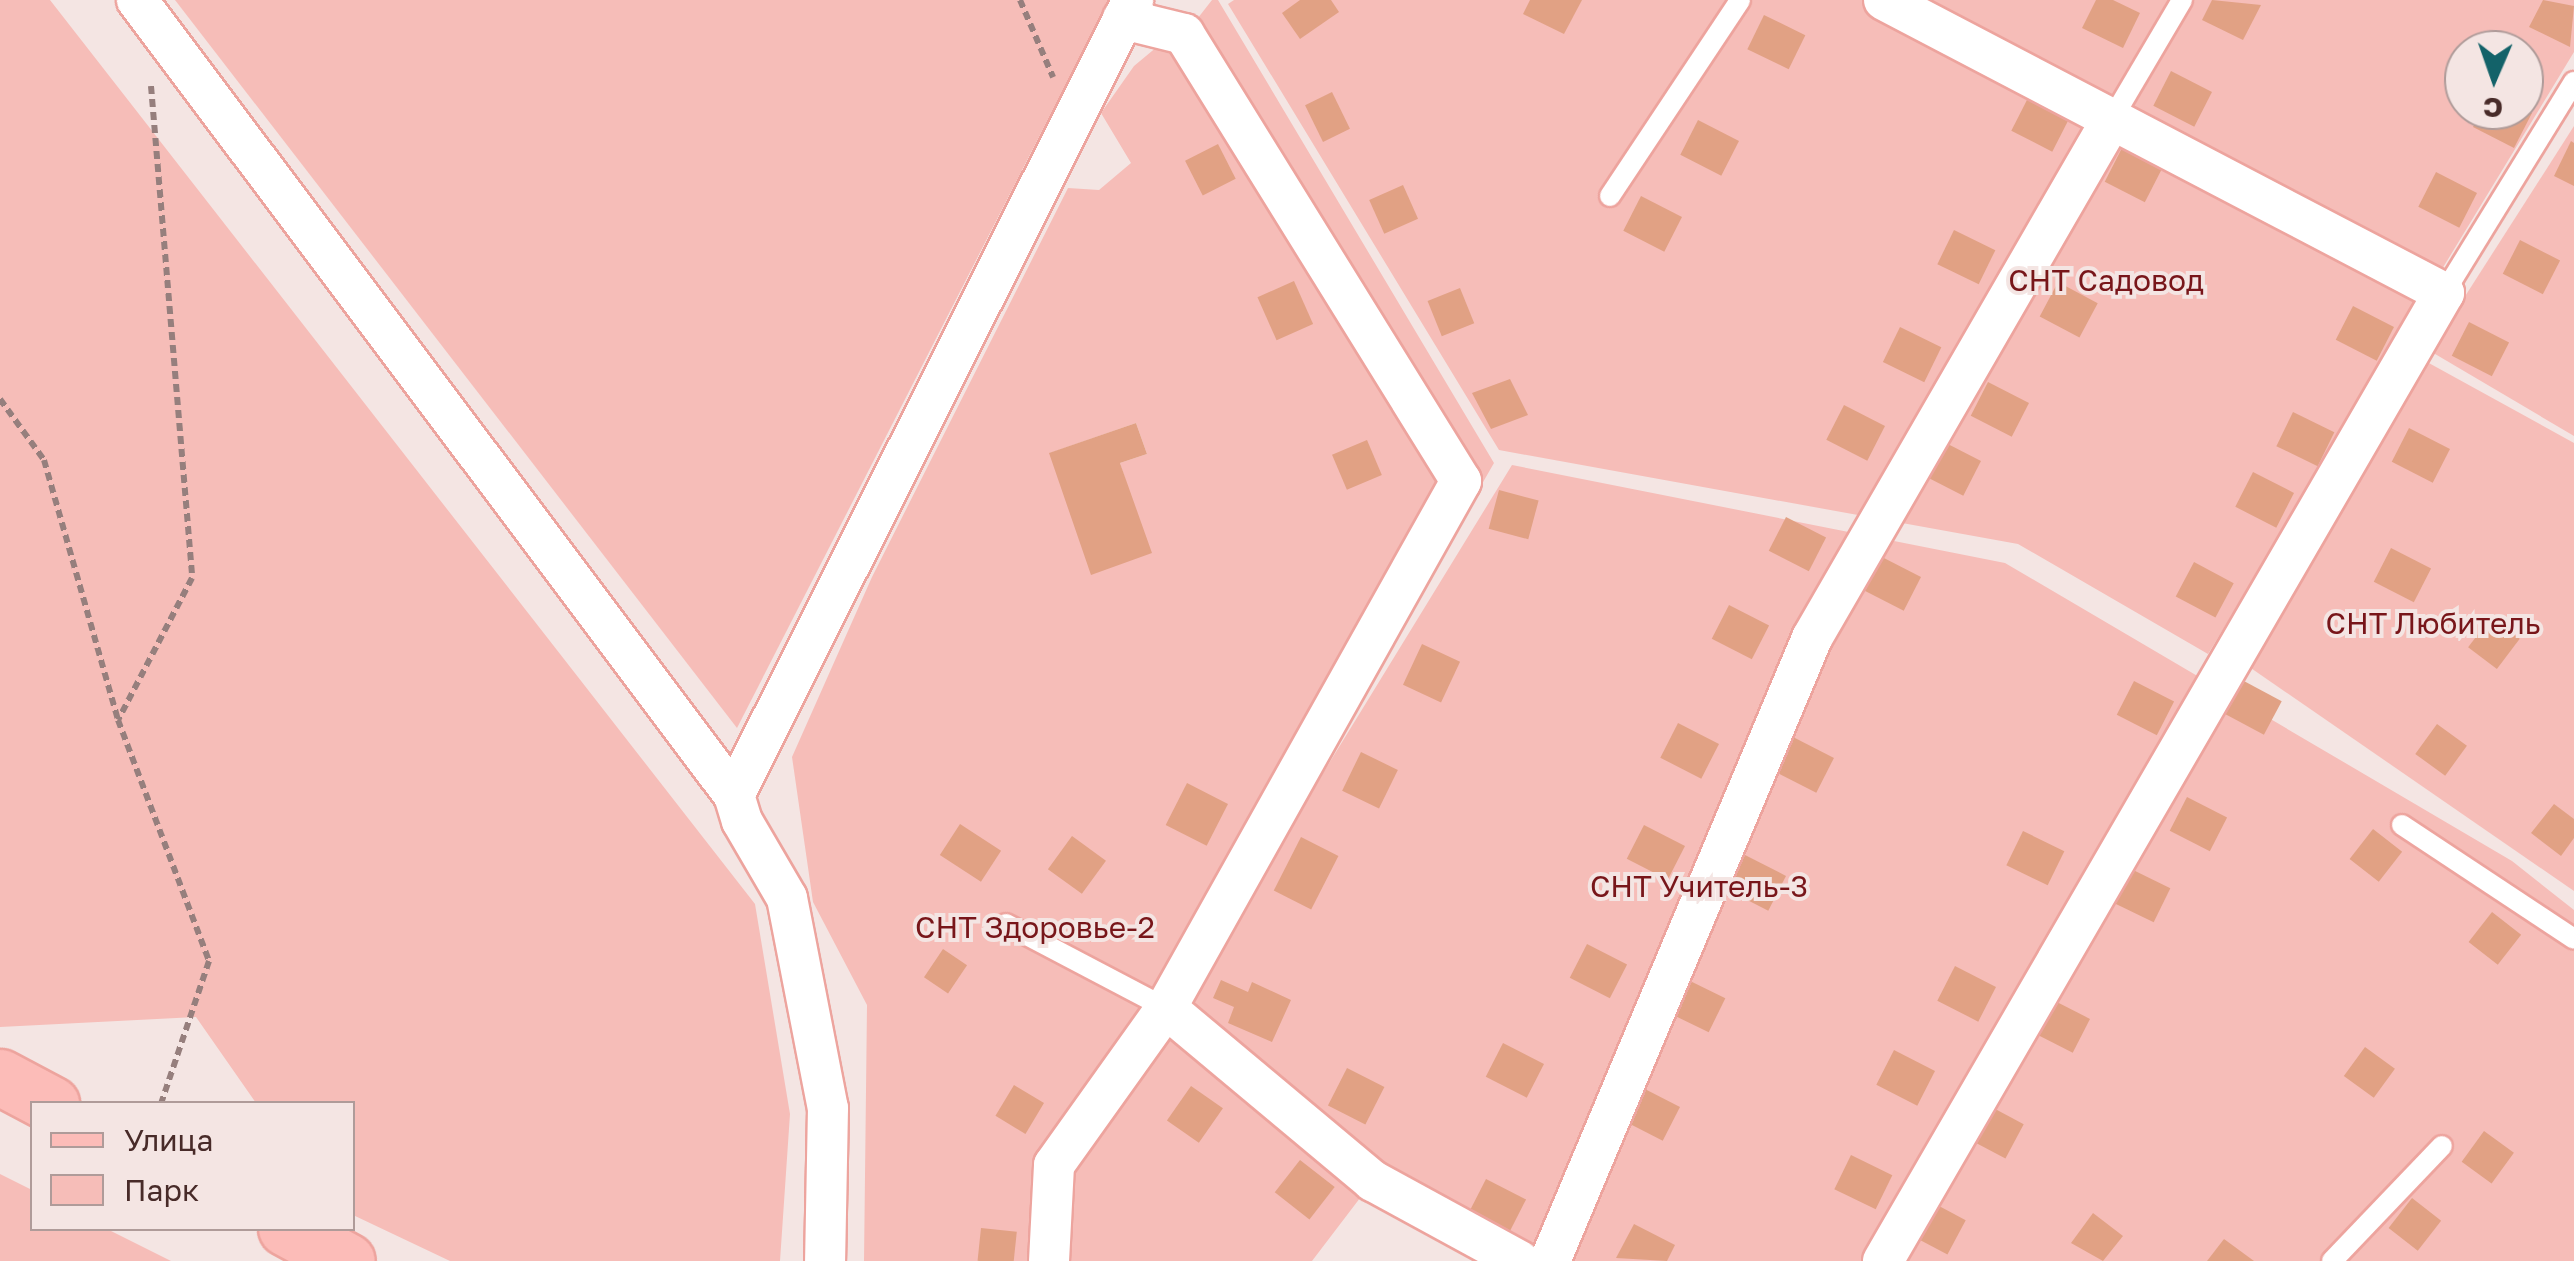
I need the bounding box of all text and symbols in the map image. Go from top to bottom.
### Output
north arrow [2444,30,2544,130]
text: С [2482,92,2504,125]
park label: СНТ Садовод [2008,262,2204,298]
park label: СНТ Любитель [2326,605,2540,641]
park label: СНТ Учитель-3 [1590,868,1808,904]
park label: СНТ Здоровье-2 [915,909,1155,945]
legend [30,1101,355,1231]
text: Улица [124,1122,213,1158]
text: Парк [124,1172,199,1208]

